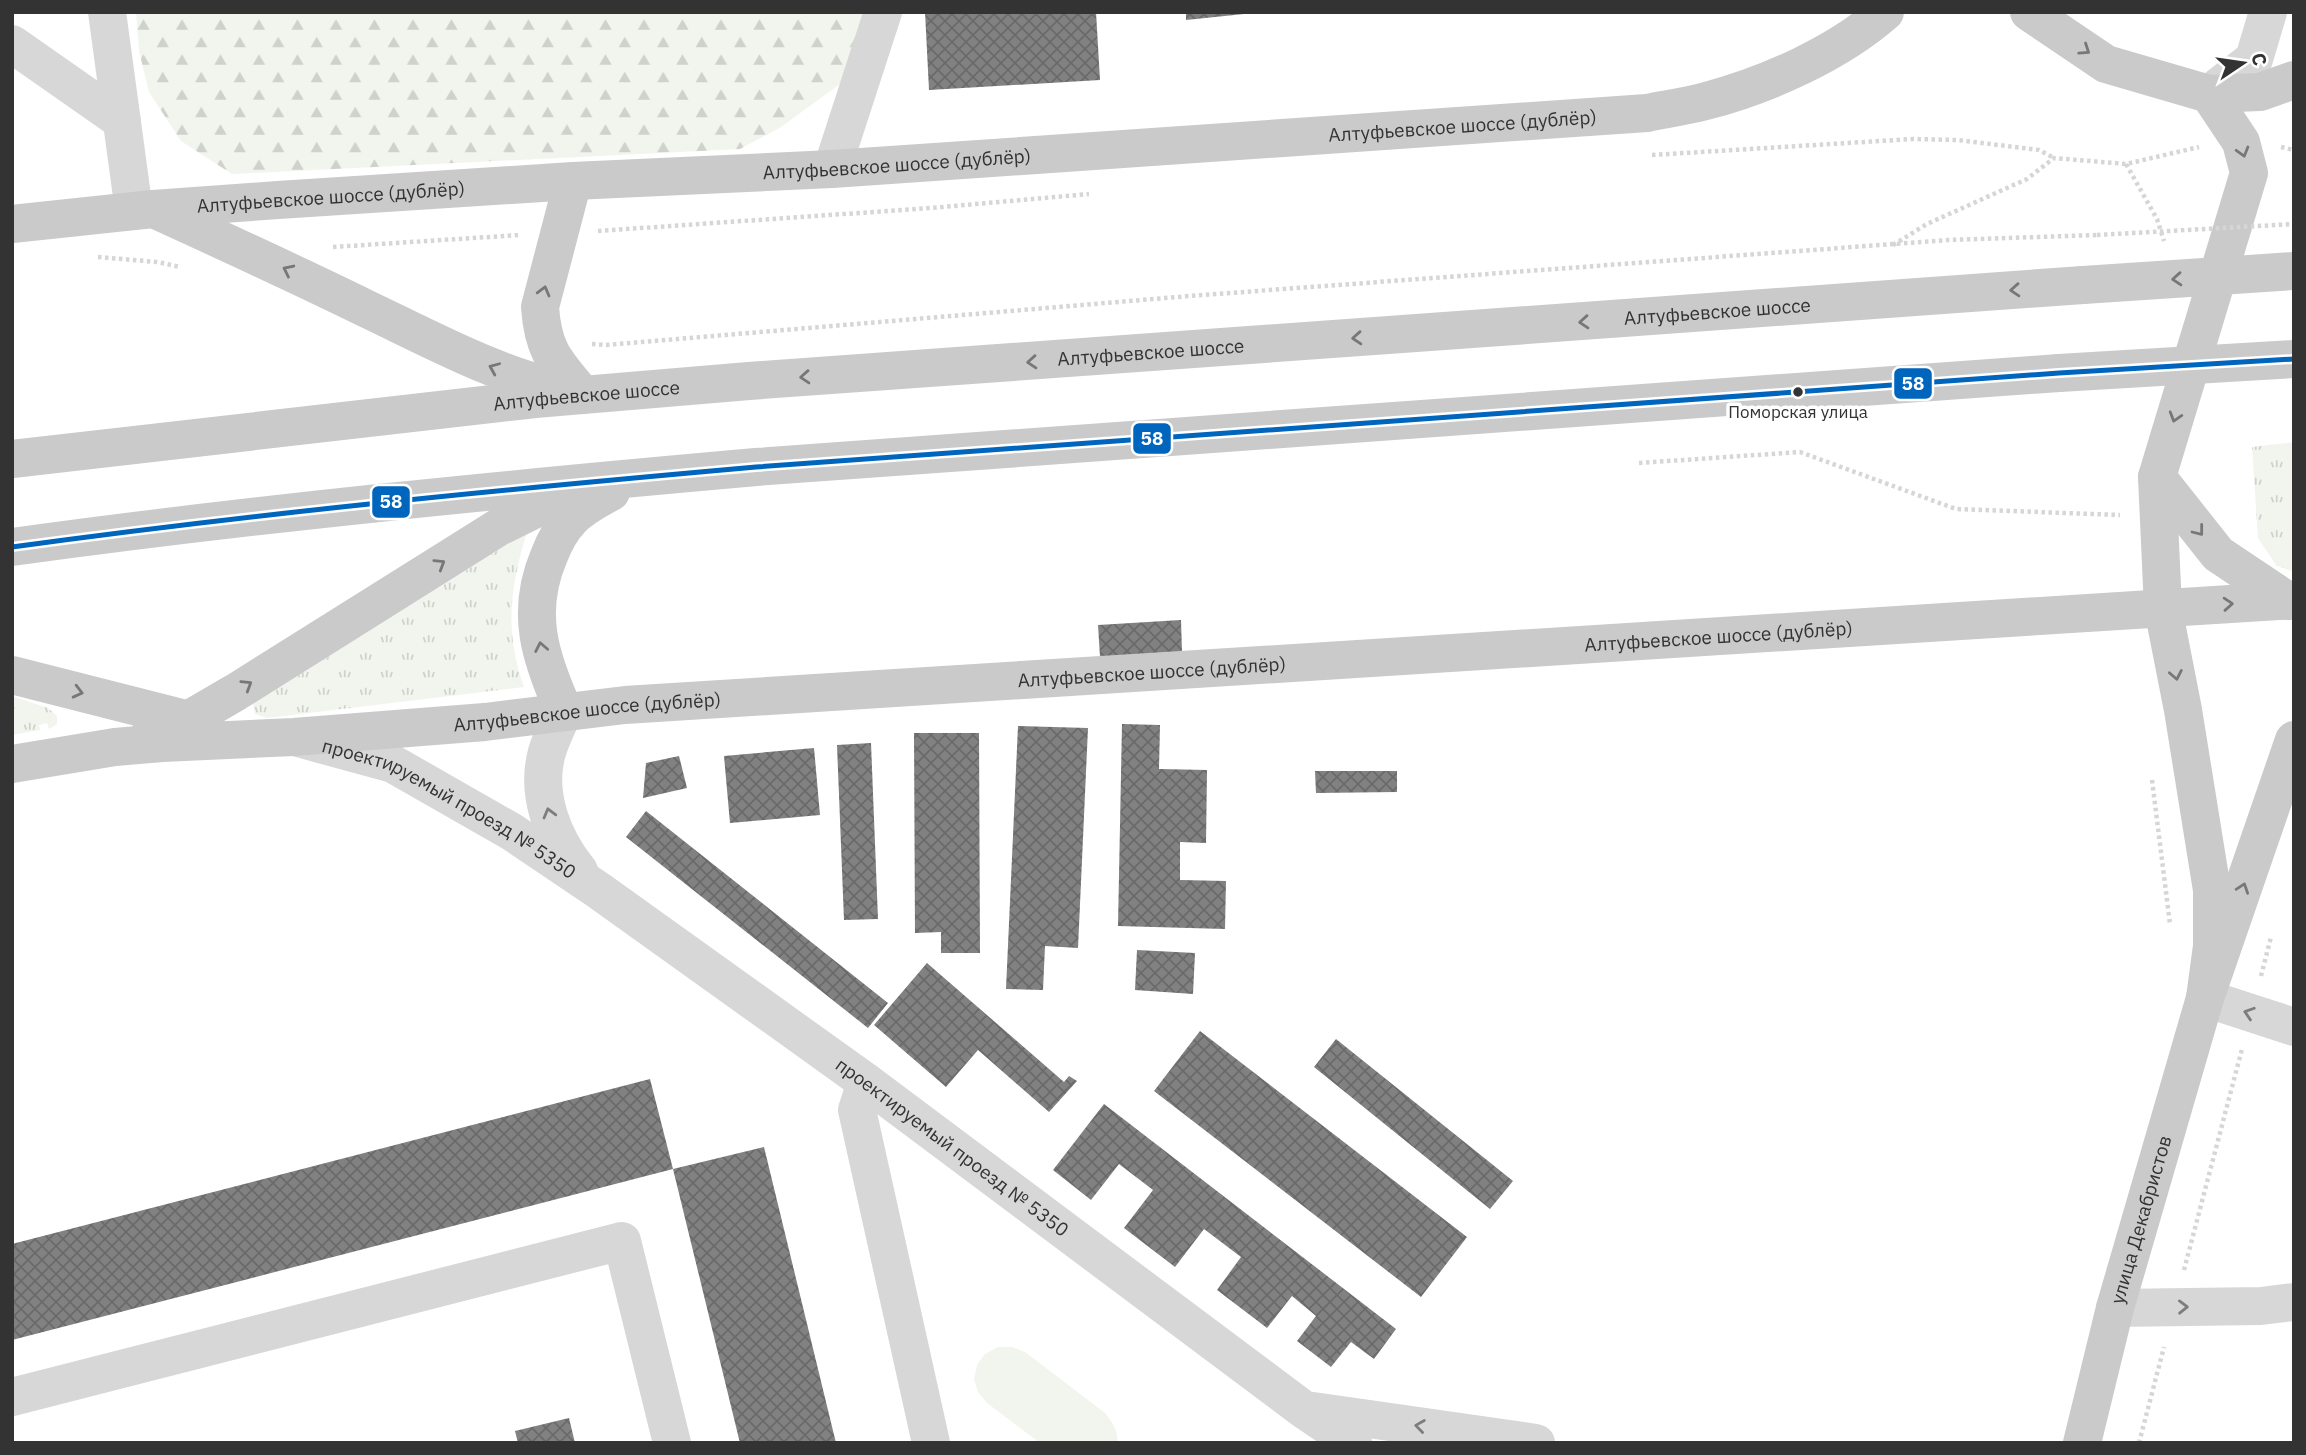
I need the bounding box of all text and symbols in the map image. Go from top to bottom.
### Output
north arrow [2208,28,2278,98]
one-way arrow [2077,42,2090,55]
text: С [2246,50,2273,68]
street label: Алтуфьевское шоссе (дублёр) [1328,104,1597,147]
street label: Алтуфьевское шоссе (дублёр) [762,143,1032,184]
one-way arrow [2235,146,2249,158]
street label: Алтуфьевское шоссе (дублёр) [196,176,466,218]
one-way arrow [283,265,296,279]
one-way arrow [2171,271,2182,286]
one-way arrow [2009,282,2020,297]
one-way arrow [536,285,551,297]
street label: Алтуфьевское шоссе [1623,293,1812,330]
one-way arrow [1578,314,1589,329]
one-way arrow [1351,330,1362,345]
street label: Алтуфьевское шоссе [1056,333,1245,371]
one-way arrow [1027,354,1038,369]
one-way arrow [489,362,501,376]
line badge: 58 [1893,367,1933,400]
one-way arrow [800,369,811,384]
text: 58 [1902,371,1924,395]
street label: Алтуфьевское шоссе [492,375,681,416]
marker: Поморская улица [1791,385,1805,399]
place label: Поморская улица [1728,401,1868,423]
one-way arrow [2169,410,2184,422]
line badge: 58 [1132,422,1172,455]
text: 58 [1141,426,1163,450]
line badge: 58 [371,485,411,519]
text: 58 [380,489,402,513]
one-way arrow [2191,523,2204,535]
one-way arrow [432,560,445,573]
one-way arrow [2223,597,2234,612]
street label: Алтуфьевское шоссе (дублёр) [1584,616,1853,657]
one-way arrow [534,641,549,653]
street label: Алтуфьевское шоссе (дублёр) [1017,651,1287,692]
one-way arrow [2167,669,2182,681]
one-way arrow [240,681,253,694]
one-way arrow [72,684,84,698]
street label: Алтуфьевское шоссе (дублёр) [452,687,722,736]
street label: проектируемый проезд № 5350 [320,733,581,884]
one-way arrow [543,807,557,819]
one-way arrow [2235,882,2249,894]
one-way arrow [2244,1006,2256,1021]
street label: проектируемый проезд № 5350 [831,1052,1074,1242]
street label: улица Декабристов [2105,1133,2176,1307]
one-way arrow [2179,1299,2189,1315]
one-way arrow [1414,1419,1426,1434]

